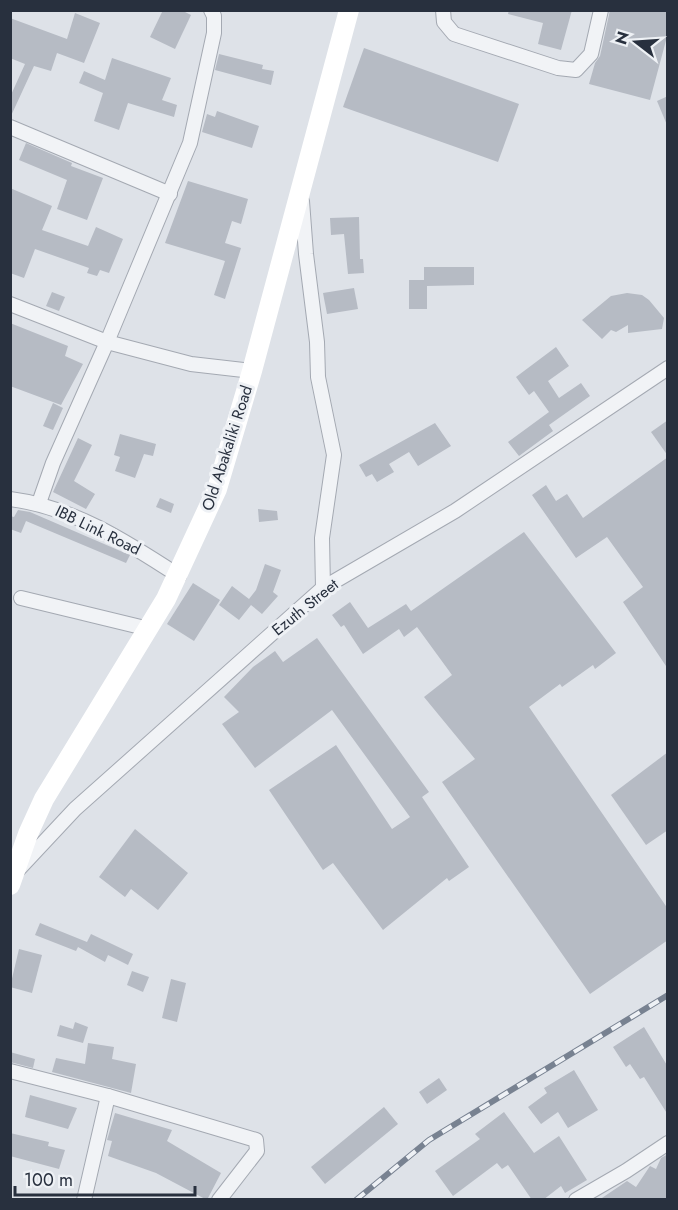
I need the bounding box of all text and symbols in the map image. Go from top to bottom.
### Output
north arrow [606,12,666,72]
text: N [609,28,635,47]
street label: Old Abakaliki Road [196,382,258,514]
street label: IBB Link Road [51,499,145,561]
street label: Ezuth Street [267,573,343,641]
scale bar [15,1159,195,1197]
text: 100 m [24,1167,73,1193]

